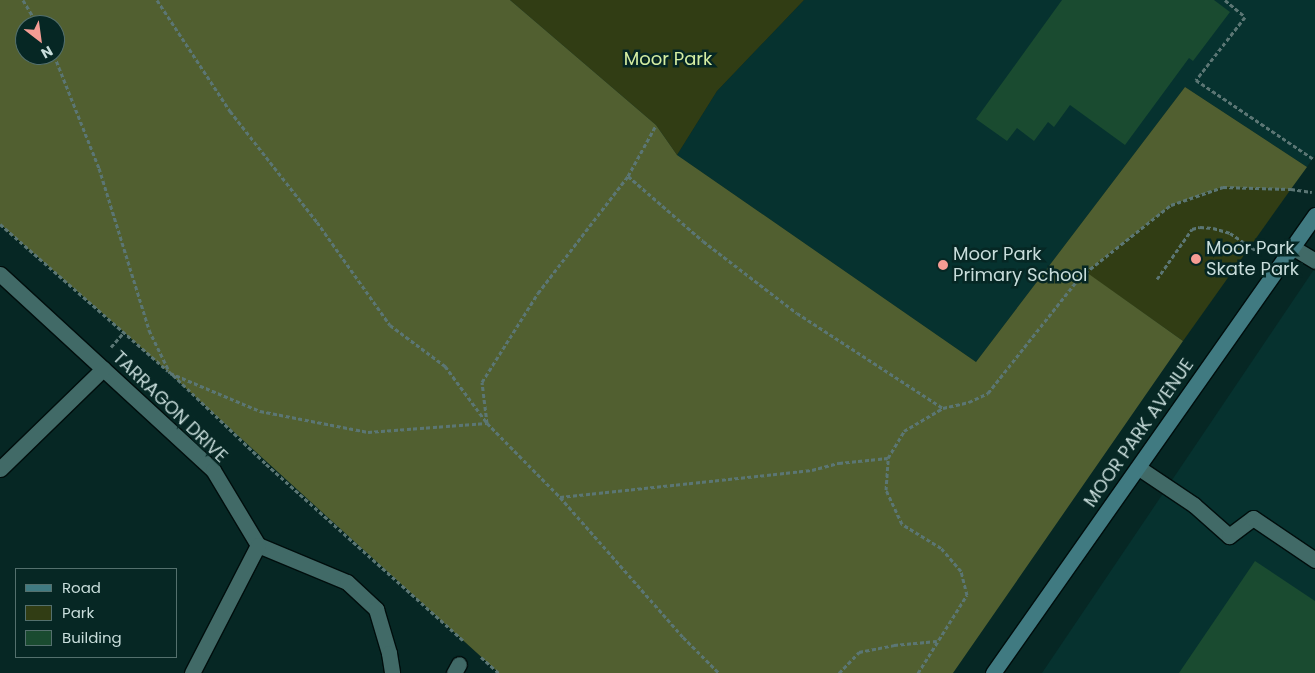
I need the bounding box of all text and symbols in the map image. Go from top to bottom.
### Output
north arrow [15,15,65,65]
text: N [37,41,57,63]
park label: Moor Park [624,48,712,70]
place label: Moor Park Skate Park [1206,238,1299,280]
place label: Moor Park Primary School [953,244,1087,286]
marker: Moor Park Skate Park [1190,253,1202,265]
marker: Moor Park Primary School [937,259,949,271]
street label: TARRAGON DRIVE [108,347,232,467]
street label: MOOR PARK AVENUE [1080,355,1198,511]
legend [15,568,178,658]
text: Road [62,577,101,598]
text: Park [62,602,94,623]
text: Building [62,627,122,648]

